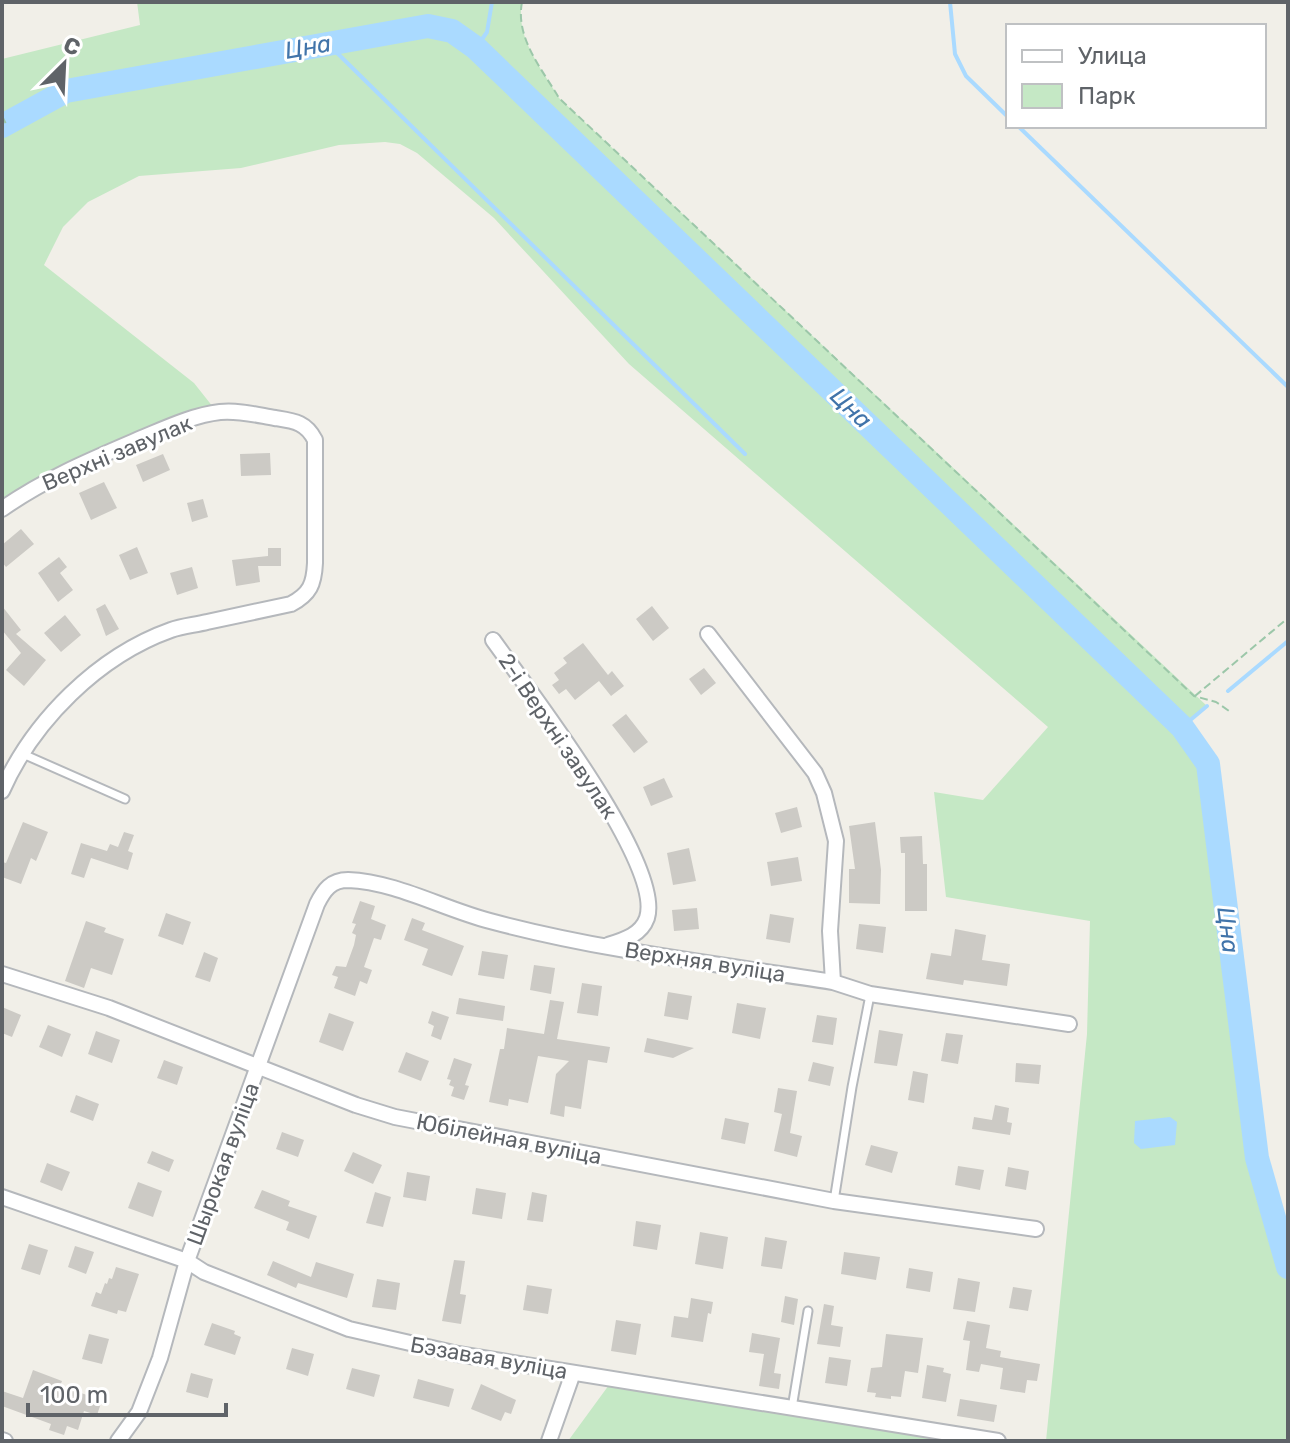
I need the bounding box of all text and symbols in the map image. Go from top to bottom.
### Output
north arrow [24,24,104,104]
legend [1006,24,1266,128]
water label: Цна [283,29,333,65]
text: С [59,31,84,62]
text: Улица [1078,42,1147,70]
text: Парк [1078,82,1136,110]
water label: Цна [825,382,877,434]
street label: Верхні завулак [38,409,196,497]
street label: 2-і Верхні завулак [493,648,623,824]
water label: Цна [1211,905,1245,955]
street label: Верхняя вуліца [623,936,787,988]
street label: Шырокая вуліца [181,1079,265,1249]
street label: Юбілейная вуліца [414,1108,604,1170]
street label: Бэзавая вуліца [408,1331,570,1385]
scale bar [28,1367,226,1417]
text: 100 m [40,1381,108,1409]

